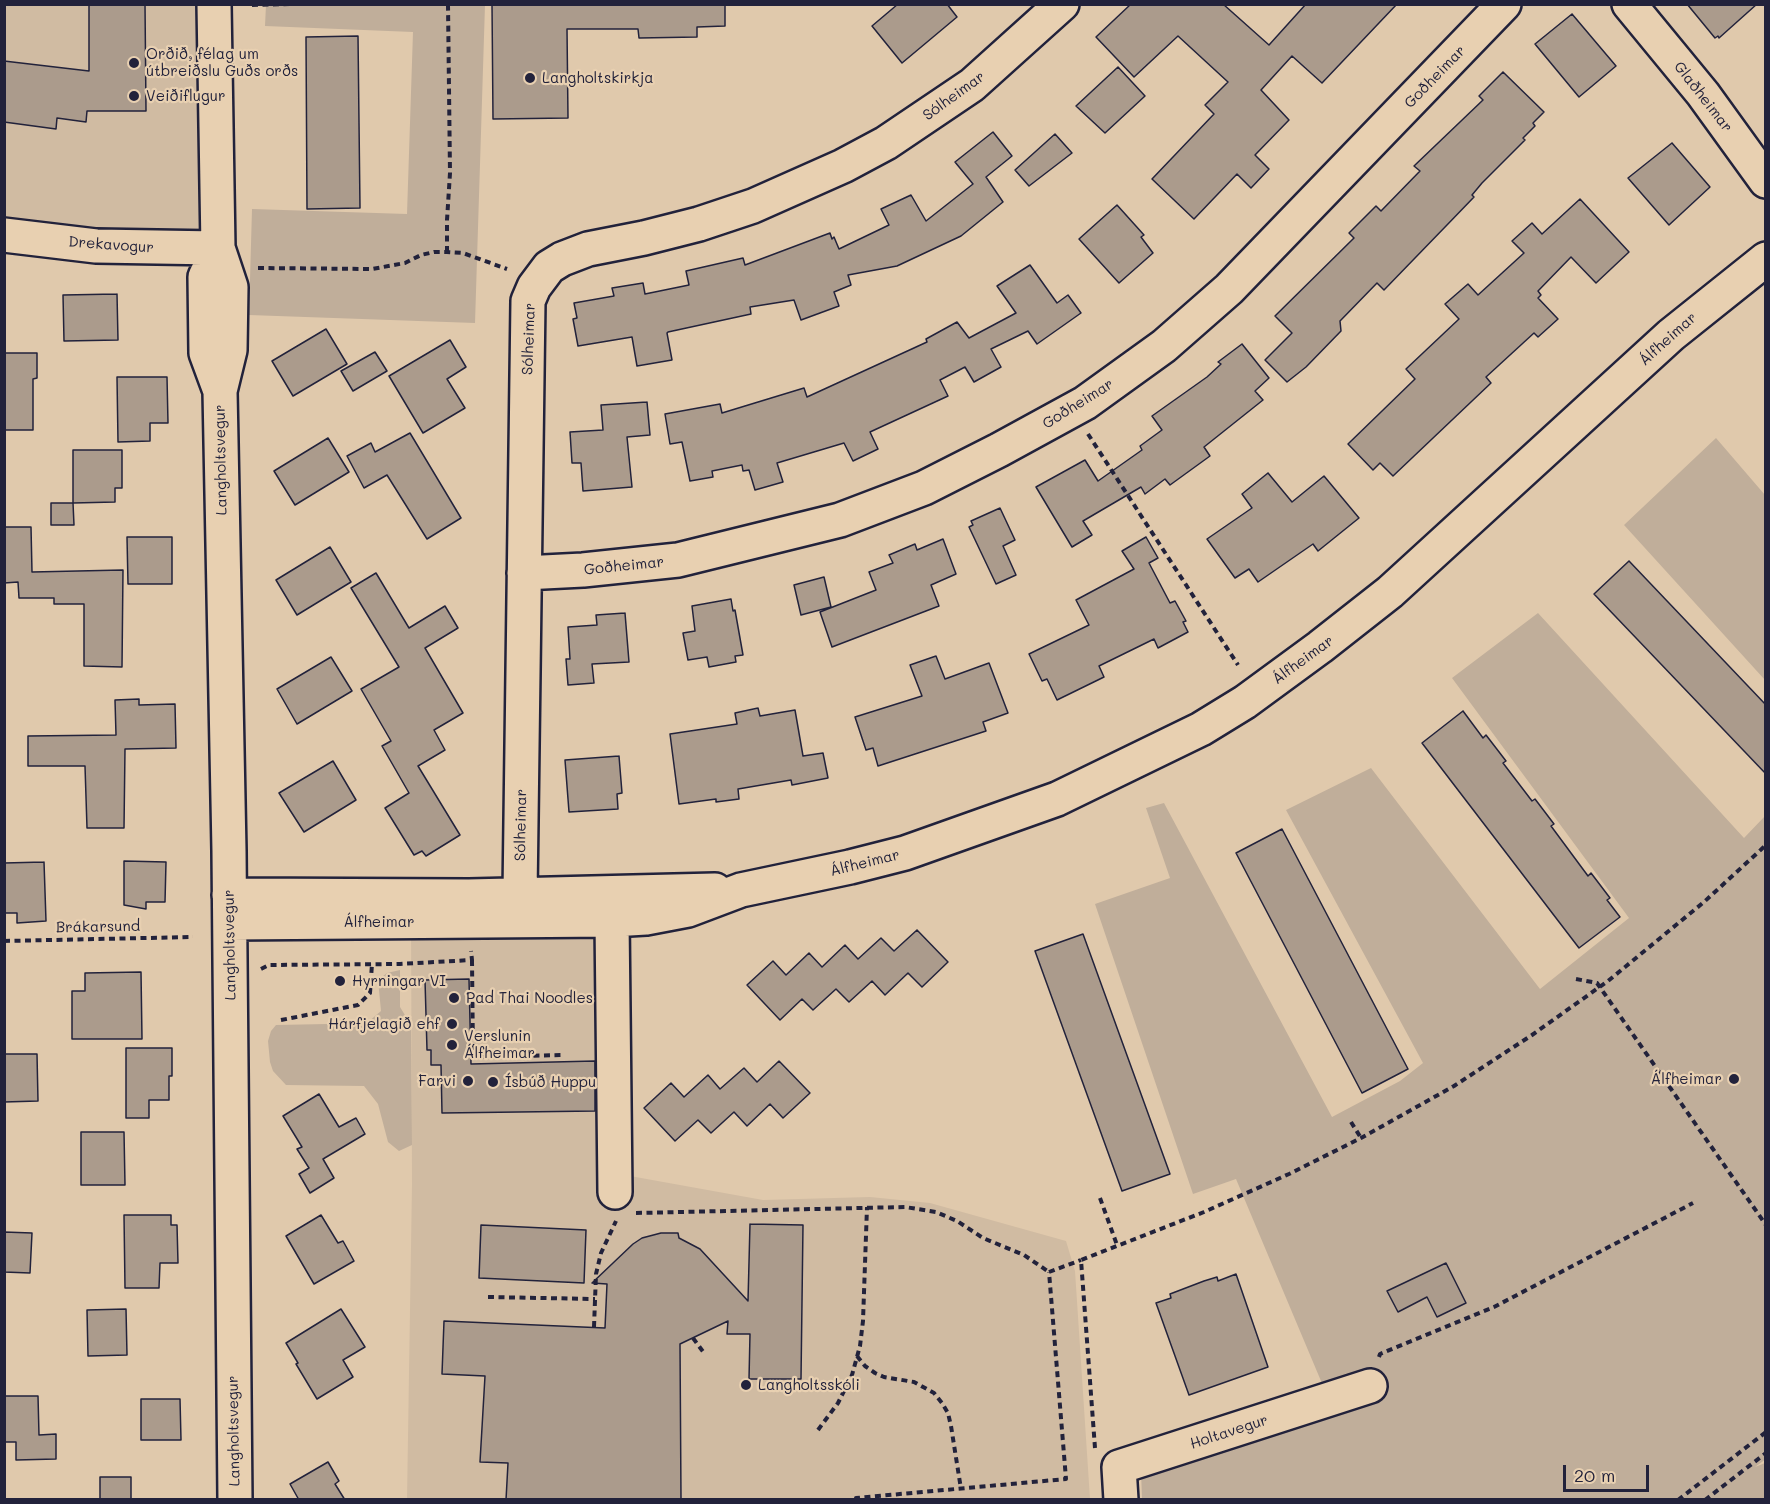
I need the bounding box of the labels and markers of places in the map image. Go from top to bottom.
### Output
place label: Orðið, félag um útbreiðslu Guðs orðs [146,45,298,80]
marker: Orðið, félag um útbreiðslu Guðs orðs [127,56,141,70]
place label: Langholtskirkja [542,69,654,87]
marker: Langholtskirkja [523,71,537,85]
place label: Veiðiflugur [146,87,225,105]
marker: Veiðiflugur [127,89,141,103]
place label: Hyrningar VI [352,972,446,990]
marker: Hyrningar VI [333,974,347,988]
place label: Pad Thai Noodles [466,989,593,1007]
marker: Pad Thai Noodles [447,991,461,1005]
place label: Hárfjelagið ehf [328,1015,440,1033]
marker: Hárfjelagið ehf [445,1017,459,1031]
place label: Verslunin Álfheimar [464,1027,535,1062]
marker: Verslunin Álfheimar [445,1038,459,1052]
place label: Álfheimar [1651,1070,1722,1088]
place label: Farvi [418,1072,456,1090]
marker: Álfheimar [1727,1072,1741,1086]
place label: Ísbúð Huppu [505,1073,596,1091]
marker: Farvi [461,1074,475,1088]
marker: Ísbúð Huppu [486,1075,500,1089]
place label: Langholtsskóli [758,1376,860,1394]
marker: Langholtsskóli [739,1378,753,1392]

